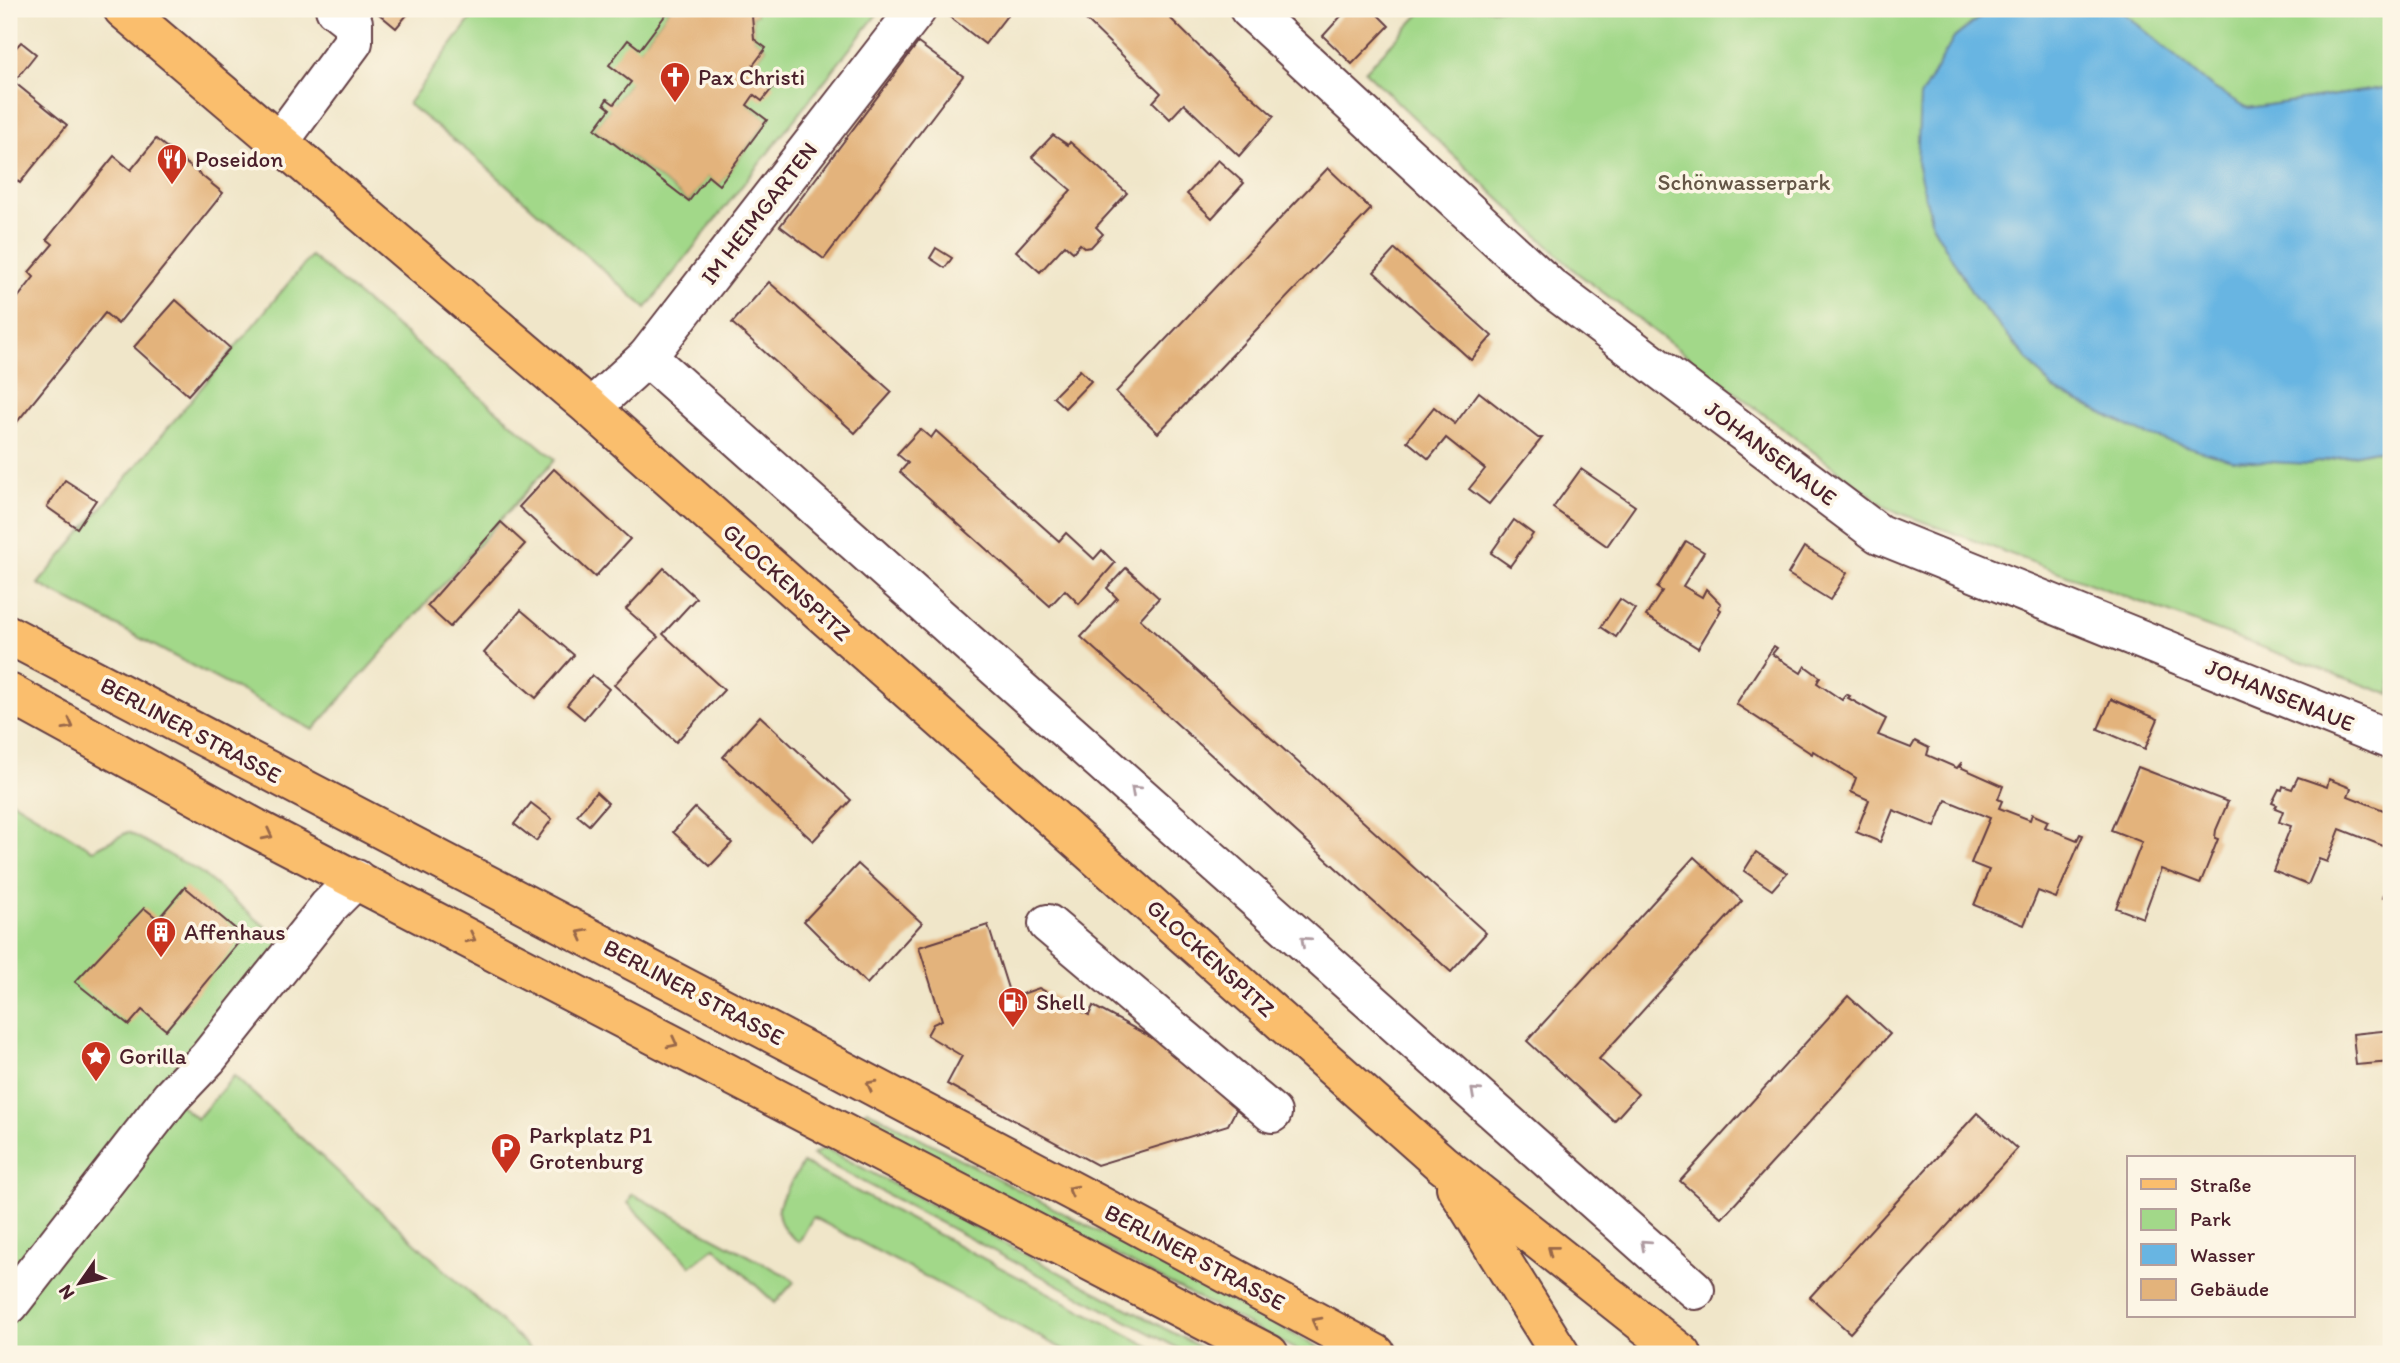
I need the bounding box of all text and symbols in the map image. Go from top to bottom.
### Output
church icon: Pax Christi [658,60,692,104]
place label: Pax Christi [698,63,805,91]
street label: IM HEIMGARTEN [695,136,823,290]
restaurant icon: Poseidon [155,142,189,186]
place label: Poseidon [195,145,283,173]
park label: Schönwasserpark [1658,168,1830,196]
street label: JOHANSENAUE [1699,394,1843,512]
street label: GLOCKENSPITZ [717,517,857,647]
street label: JOHANSENAUE [2202,652,2359,738]
street label: BERLINER STRASSE [96,671,286,790]
one-way arrow [61,717,74,731]
one-way arrow [1130,786,1143,798]
one-way arrow [261,826,273,840]
street label: GLOCKENSPITZ [1141,893,1281,1023]
building icon: Affenhaus [144,915,178,959]
place label: Affenhaus [184,918,286,946]
one-way arrow [577,929,589,942]
one-way arrow [464,930,476,944]
street label: BERLINER STRASSE [599,933,789,1052]
one-way arrow [1300,937,1313,949]
fuel station icon: Shell [996,985,1030,1029]
place label: Shell [1036,988,1086,1016]
one-way arrow [666,1035,678,1048]
place icon: Gorilla [79,1039,113,1083]
place label: Gorilla [119,1042,187,1070]
one-way arrow [866,1079,878,1093]
one-way arrow [1470,1088,1483,1100]
place label: Parkplatz P1 Grotenburg [529,1121,653,1175]
parking icon: Parkplatz P1 Grotenburg [489,1131,523,1175]
legend [2127,1156,2354,1318]
text: Straße [2190,1172,2251,1197]
one-way arrow [1067,1185,1079,1199]
street label: BERLINER STRASSE [1100,1198,1290,1317]
text: Park [2190,1206,2232,1231]
one-way arrow [1640,1240,1653,1252]
text: Wasser [2190,1242,2256,1267]
one-way arrow [1547,1246,1559,1259]
north arrow [46,1248,116,1318]
text: Gebäude [2190,1276,2269,1301]
text: N [53,1280,79,1304]
one-way arrow [1310,1317,1323,1330]

